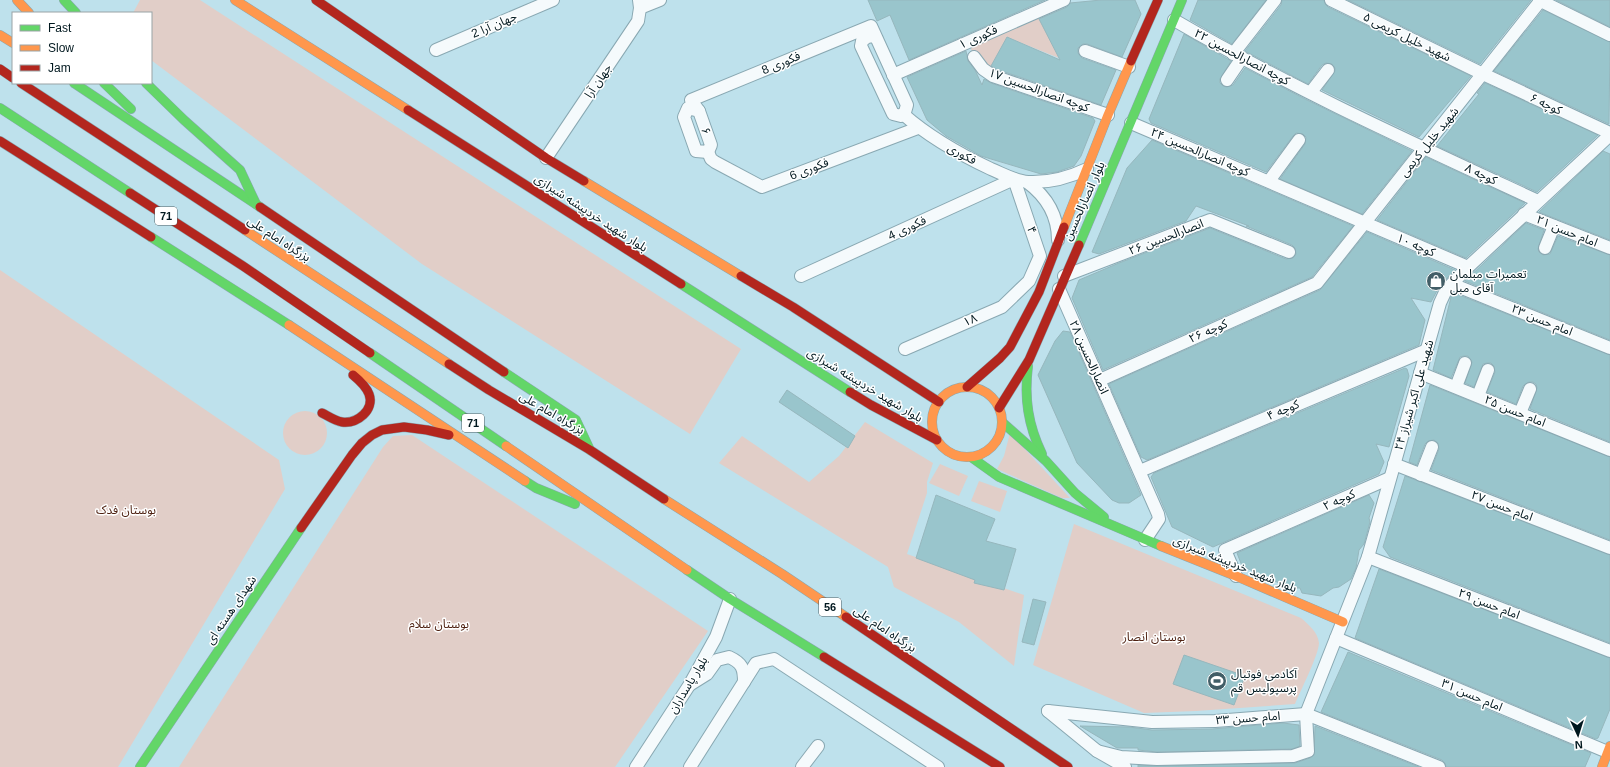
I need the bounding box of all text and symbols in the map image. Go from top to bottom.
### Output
street label: جهان آرا 2 [469,9,519,41]
street label: شهید خلیل کریمی ۵ [1361,10,1453,64]
legend [12,12,152,84]
text: Fast [48,21,72,35]
street label: فکوری ۱ [956,22,1000,52]
street label: کوچه انصارالحسین ۲۲ [1191,26,1293,89]
text: Slow [48,41,74,55]
street label: فکوری 8 [760,49,802,77]
text: Jam [48,61,71,75]
street label: جهان آرا [582,61,614,101]
street label: کوچه انصارالحسین ۱۷ [986,65,1092,116]
street label: کوچه ۶ [1527,91,1565,119]
street label: شهید خلیل کریمی [1397,104,1461,180]
street label: ۶ [698,125,714,137]
street label: کوچه انصارالحسین ۲۴ [1148,125,1253,181]
street label: فکوری [945,141,979,167]
street label: فکوری 6 [788,155,830,183]
street label: بلوار انصارالحسین [1060,159,1108,243]
street label: کوچه ۸ [1462,161,1500,189]
street label: بلوار شهید خردپیشه شیرازی [531,171,650,256]
road number: 71 [155,207,177,225]
street label: امام حسن ۲۱ [1534,212,1600,252]
street label: بزرگراه امام علی [244,213,313,266]
street label: فکوری 4 [886,213,928,243]
street label: انصارالحسین ۲۶ [1127,216,1206,258]
street label: ۴ [1024,224,1040,236]
street label: کوچه ۱۰ [1394,231,1438,261]
place label: تعمیرات مبلمان آقای مبل [1450,267,1527,295]
shop icon: تعمیرات مبلمان آقای مبل [1425,270,1447,292]
street label: امام حسن ۲۳ [1509,301,1575,341]
street label: ۱۸ [961,311,979,329]
street label: کوچه ۲۶ [1187,316,1231,347]
street label: انصارالحسین ۲۸ [1066,318,1112,396]
street label: شهید علی اکبر شیراز ۲۴ [1392,338,1437,452]
street label: بلوار شهید خردپیشه شیرازی [804,345,925,426]
street label: بزرگراه امام علی [516,389,587,439]
street label: امام حسن ۲۵ [1482,392,1548,432]
street label: کوچه ۴ [1265,397,1303,424]
road number: 71 [462,414,484,432]
street label: کوچه ۲ [1321,486,1359,514]
street label: امام حسن ۲۷ [1468,488,1535,526]
park label: بوستان فدک [96,503,156,517]
street label: بلوار شهید خردپیشه شیرازی [1171,533,1299,596]
street label: شهدای هسته ای [203,573,259,647]
street label: امام حسن ۲۹ [1455,586,1522,624]
road number: 56 [819,598,841,616]
street label: بزرگراه امام علی [850,603,919,657]
park label: بوستان سلام [409,617,469,633]
park label: بوستان انصار [1121,630,1186,644]
street label: بلوار پاسداران [666,654,711,717]
place label: آکادمی فوتبال پرسپولیس قم [1231,667,1298,697]
sports icon: آکادمی فوتبال پرسپولیس قم [1206,670,1228,692]
street label: امام حسن ۳۱ [1439,676,1505,716]
street label: امام حسن ۳۳ [1215,709,1281,729]
north arrow [1558,715,1598,755]
text: N [1574,739,1583,751]

